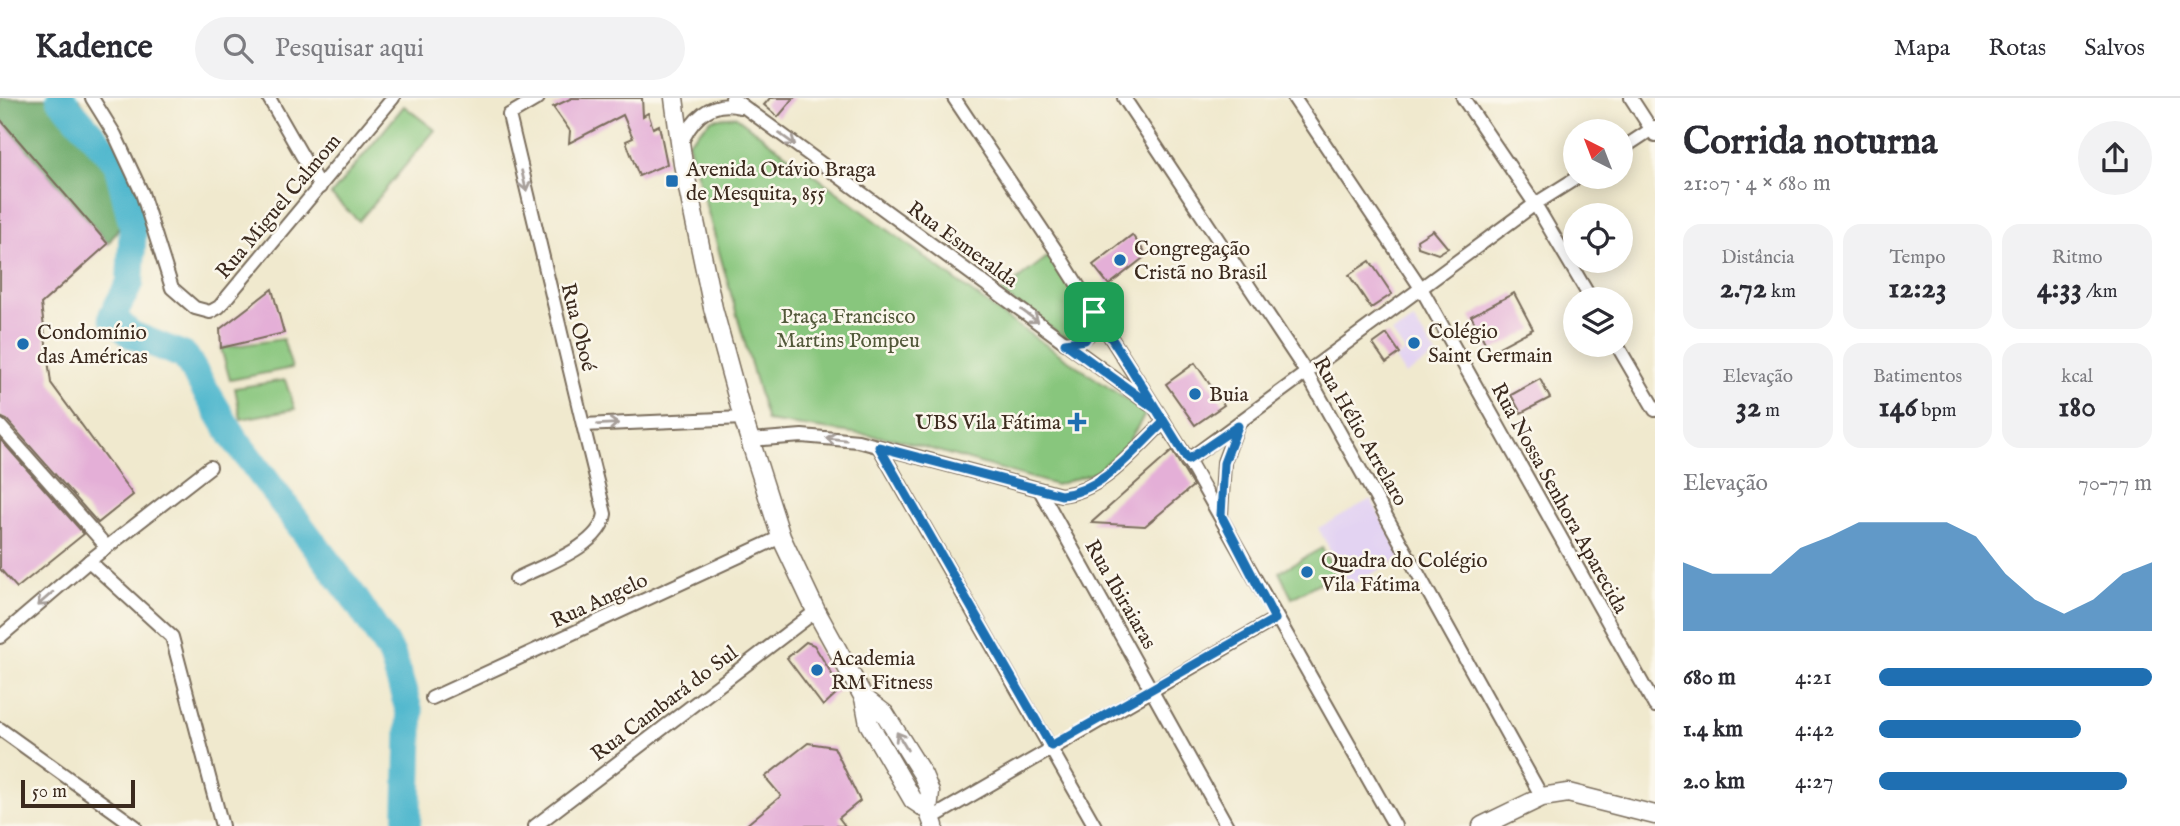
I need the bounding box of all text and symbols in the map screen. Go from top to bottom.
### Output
search box [195,17,685,80]
text: Kadence [35,27,153,69]
icon: search [219,29,257,67]
text: Pesquisar aqui [275,32,424,65]
text: Mapa [1894,33,1950,64]
text: Rotas [1988,33,2046,64]
text: Salvos [2084,33,2145,64]
north arrow [1563,119,1633,189]
map controls [1563,119,1633,357]
text: Corrida noturna [1683,119,1938,167]
button: share [2078,121,2152,195]
street label: Rua Miguel Calmom [210,129,348,285]
one-way arrow [777,131,796,146]
place label: Avenida Otávio Braga de Mesquita, 855 [685,157,876,208]
text: 21:07 · 4 × 680 m [1683,169,1831,198]
one-way arrow [518,170,531,192]
marker: Avenida Otávio Braga de Mesquita, 855 [664,173,680,189]
street label: Rua Esmeralda [901,196,1024,295]
button: locate [1563,203,1633,273]
place label: Congregação Cristã no Brasil [1134,236,1267,287]
text: Distância [1721,246,1794,270]
text: Tempo [1889,246,1946,270]
text: Ritmo [2052,246,2103,270]
marker: Congregação Cristã no Brasil [1112,252,1128,268]
text: 2.72 [1720,270,1767,308]
text: 12:23 [1888,270,1947,308]
text: 4:33 [2037,270,2082,308]
street label: Rua Oboé [554,280,602,375]
text: km [1767,280,1796,304]
text: /km [2082,280,2117,304]
pin [1064,282,1124,342]
button: layers [1563,287,1633,357]
icon: arrive [1075,293,1113,331]
park label: Praça Francisco Martins Pompeu [776,304,920,355]
one-way arrow [1020,309,1038,324]
place label: Colégio Saint Germain [1428,319,1553,370]
place label: Condomínio das Américas [37,320,148,371]
marker: Colégio Saint Germain [1406,335,1422,351]
marker: Condomínio das Américas [15,336,31,352]
street label: Rua Hélio Arrelaro [1306,352,1413,511]
text: Elevação [1723,365,1793,389]
text: Batimentos [1873,365,1962,389]
text: kcal [2061,365,2093,389]
street label: Rua Nossa Senhora Aparecida [1484,379,1634,620]
place label: Buia [1209,382,1249,409]
marker: Buia [1187,386,1203,402]
text: 32 [1736,389,1761,427]
text: 146 [1879,389,1917,427]
text: 180 [2058,389,2096,427]
text: m [1761,399,1780,423]
text: bpm [1917,399,1956,423]
place label: UBS Vila Fátima [915,410,1062,437]
marker: UBS Vila Fátima [1067,412,1087,432]
one-way arrow [596,418,619,431]
one-way arrow [825,432,848,445]
text: Elevação [1683,469,1768,498]
text: 70–77 m [2078,469,2152,498]
street label: Rua Ibiraiaras [1078,535,1162,654]
place label: Quadra do Colégio Vila Fátima [1320,548,1488,599]
marker: Quadra do Colégio Vila Fátima [1299,564,1315,580]
street label: Rua Angelo [547,567,652,636]
one-way arrow [36,591,54,607]
street label: Rua Cambará do Sul [586,640,744,768]
place label: Academia RM Fitness [830,646,933,697]
marker: Academia RM Fitness [809,662,825,678]
text: 680 m [1683,663,1736,692]
text: 4:21 [1795,663,1832,692]
text: 1.4 km [1683,715,1743,744]
text: 4:42 [1795,715,1834,744]
one-way arrow [894,732,908,752]
text: 2.0 km [1683,767,1745,796]
text: 4:27 [1795,767,1834,796]
scale bar [21,777,135,809]
text: 50 m [32,780,67,804]

